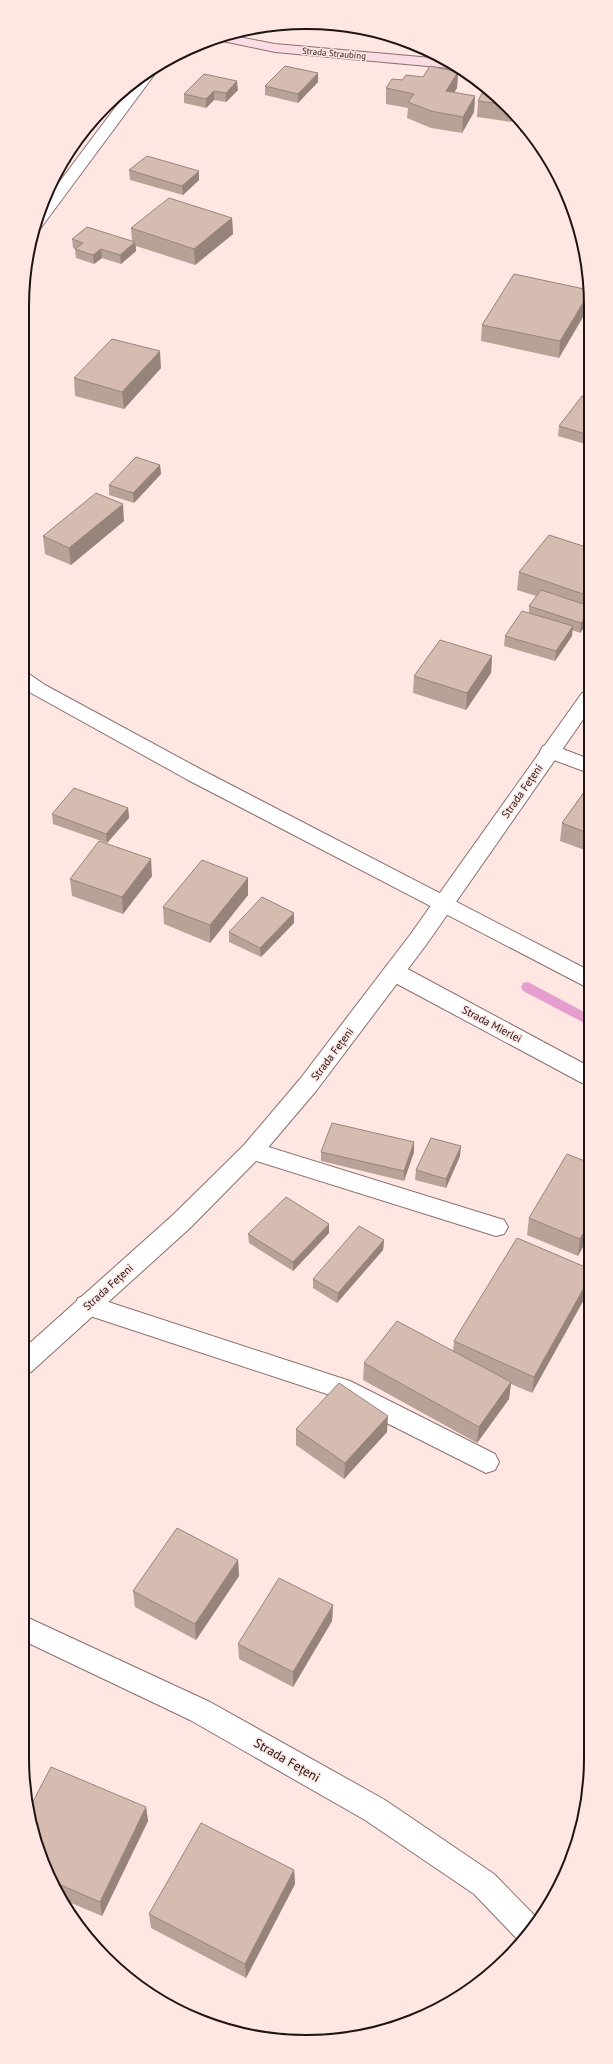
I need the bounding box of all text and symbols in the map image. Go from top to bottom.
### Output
street label: Strada Straubing [301,45,367,61]
street label: Strada Fețeni [498,761,546,821]
street label: Strada Mierlei [460,1002,524,1046]
street label: Strada Fețeni [308,1025,356,1083]
street label: Strada Fețeni [80,1261,136,1313]
street label: Strada Fețeni [251,1734,323,1786]

